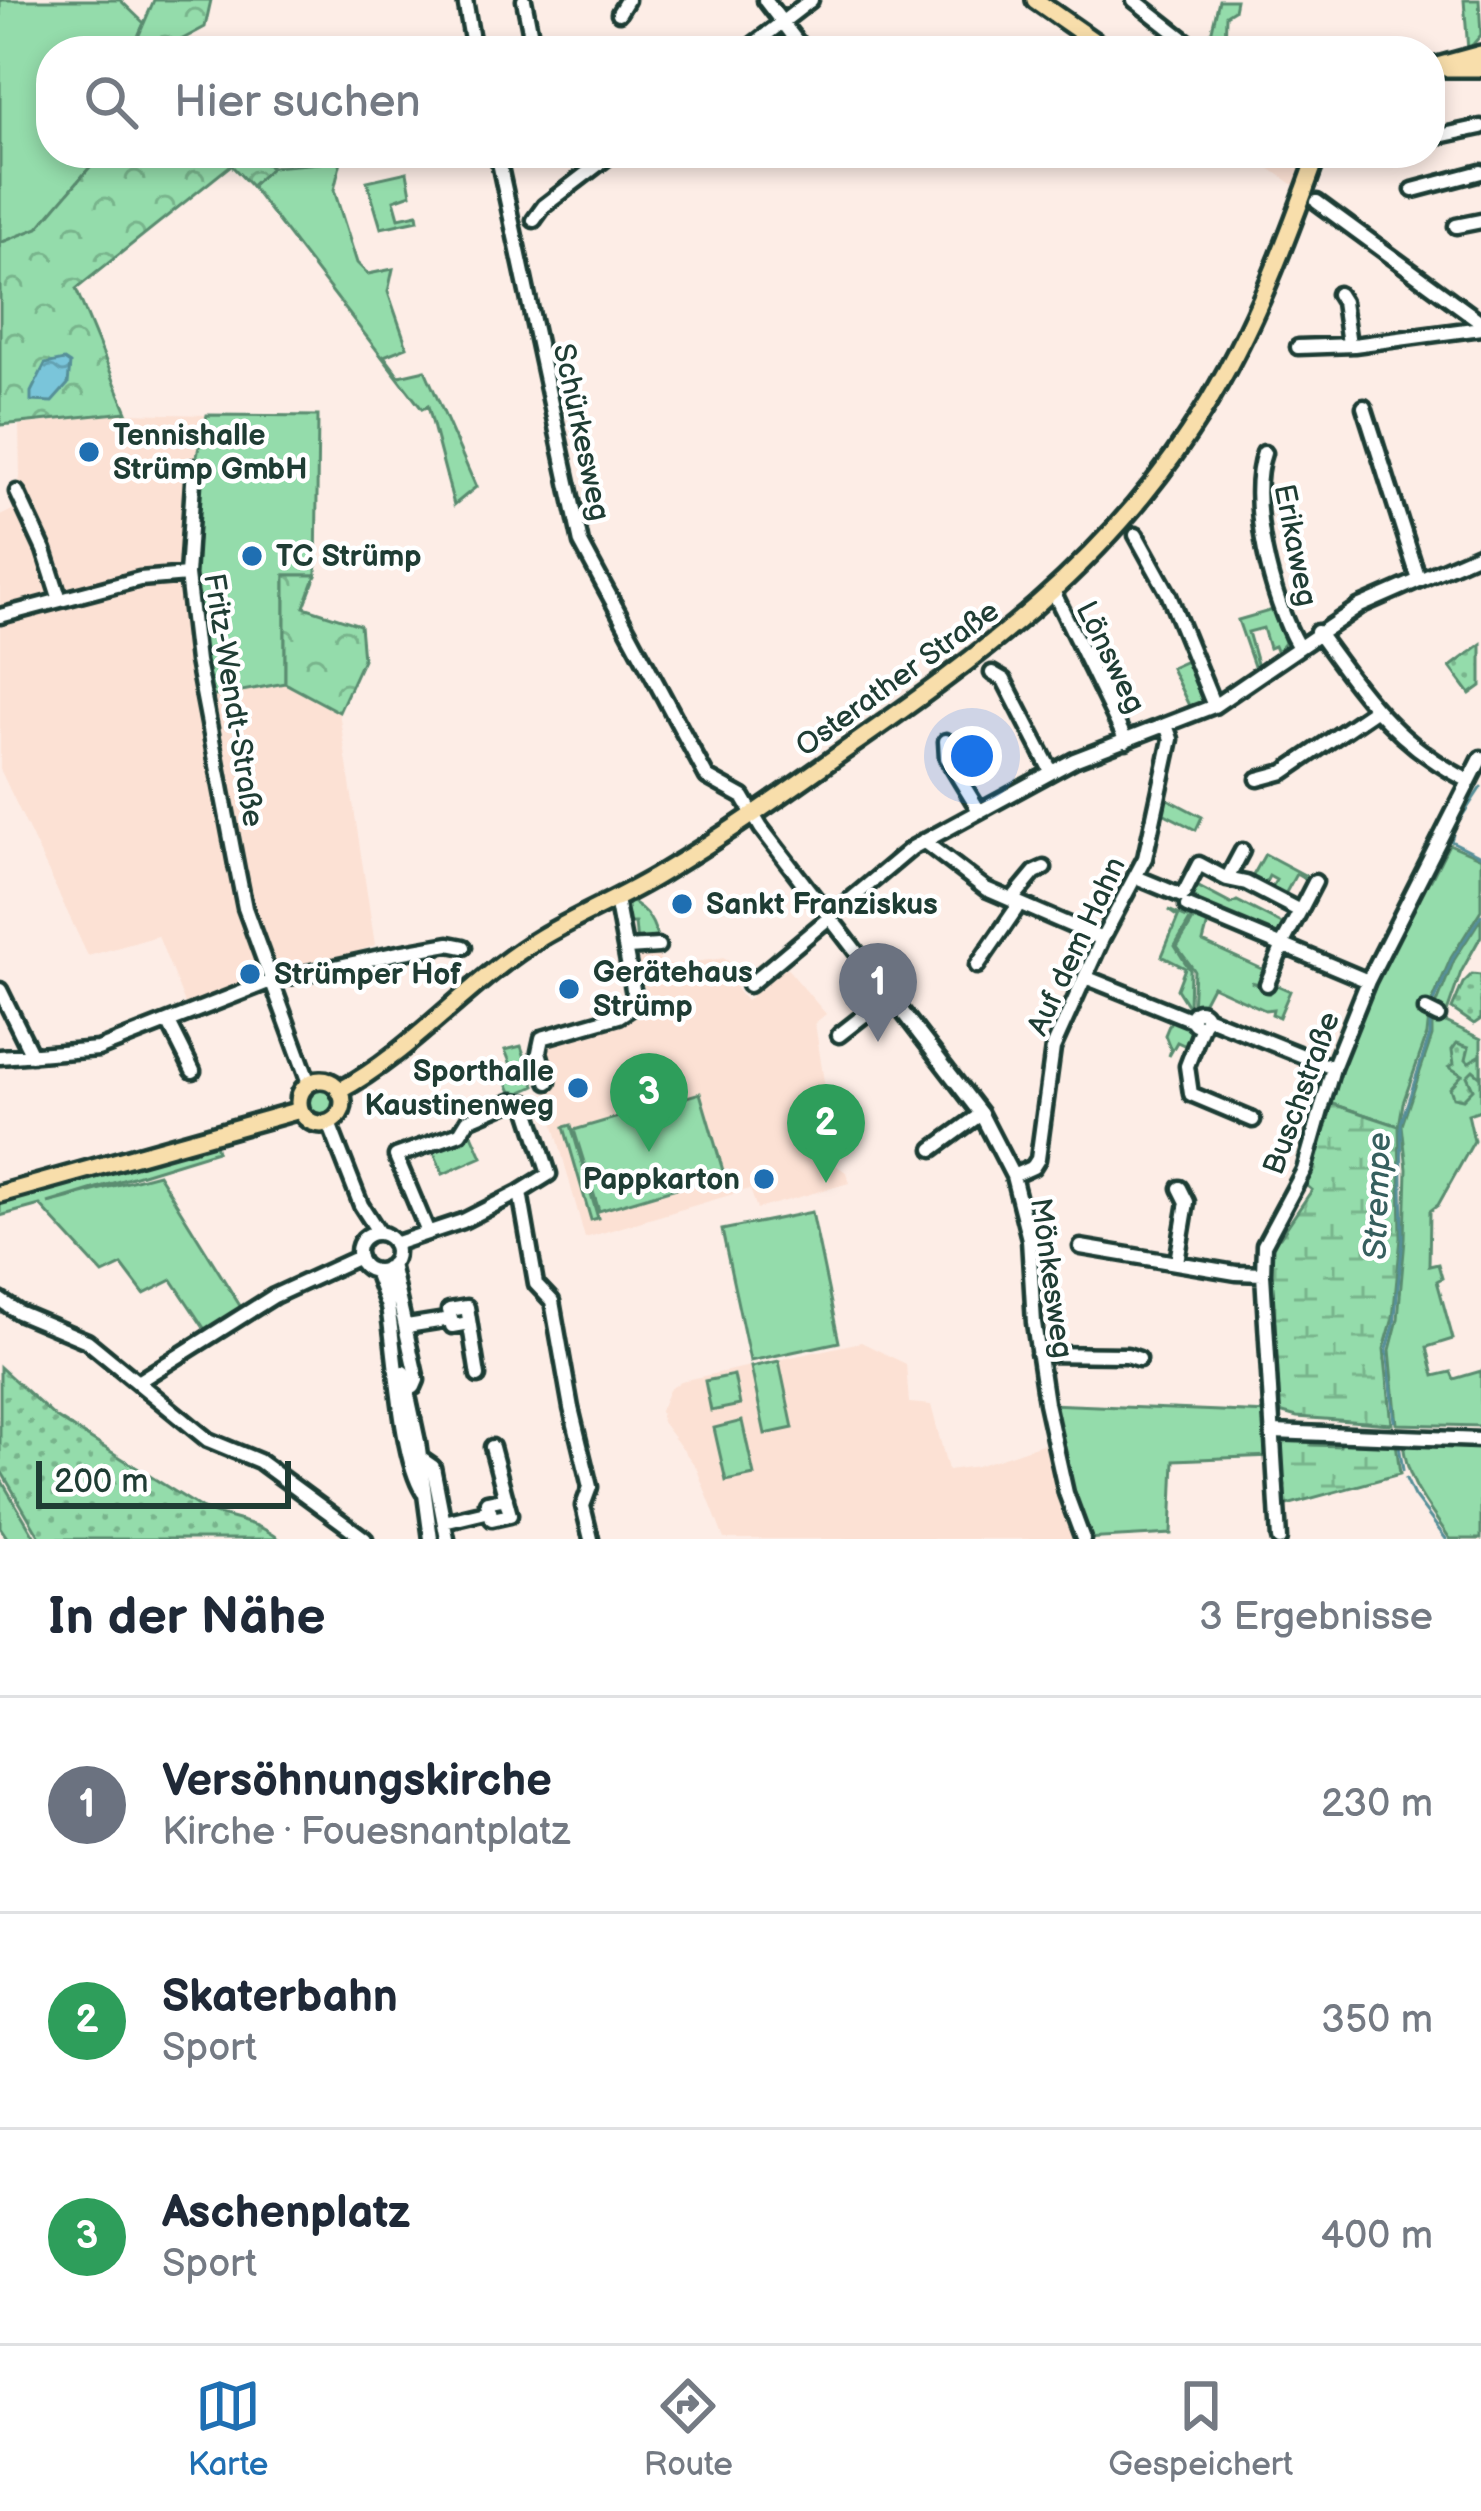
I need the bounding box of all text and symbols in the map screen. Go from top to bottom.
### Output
search box [36,36,1445,168]
icon: search [78,69,144,135]
text: Hier suchen [174,75,421,130]
street label: Schürkesweg [545,340,617,524]
place label: Tennishalle Strümp GmbH [113,418,307,488]
marker: Tennishalle Strümp GmbH [76,439,102,465]
street label: Erikaweg [1266,481,1324,609]
place label: TC Strümp [276,539,421,575]
marker: TC Strümp [239,543,265,569]
street label: Fritz-Wendt-Straße [195,571,271,829]
street label: Osterather Straße [789,593,1006,765]
street label: Lönsweg [1068,596,1153,719]
your location [942,726,1002,786]
street label: Auf dem Hahn [1020,852,1134,1041]
place label: Sankt Franziskus [706,887,938,923]
marker: Sankt Franziskus [669,891,695,917]
pin: 1 [839,943,917,1042]
place label: Gerätehaus Strümp [593,955,753,1025]
place label: Strümper Hof [274,957,462,993]
marker: Strümper Hof [237,961,263,987]
marker: Gerätehaus Strümp [556,976,582,1002]
street label: Buschstraße [1256,1007,1348,1180]
pin: 3 [610,1053,688,1152]
place label: Sporthalle Kaustinenweg [364,1054,554,1124]
marker: Sporthalle Kaustinenweg [565,1075,591,1101]
pin: 2 [787,1084,865,1183]
water label: Strempe [1356,1131,1400,1261]
place label: Pappkarton [583,1162,740,1198]
marker: Pappkarton [751,1166,777,1192]
street label: Mönkesweg [1022,1196,1080,1361]
scale bar [36,1455,291,1508]
text: 200 m [54,1462,148,1502]
text: In der Nähe [48,1587,326,1648]
text: 3 Ergebnisse [1199,1594,1433,1641]
text: Versöhnungskirche [162,1754,552,1809]
text: 1 [79,1781,95,1828]
text: 230 m [1321,1781,1433,1828]
text: Kirche · Fouesnantplatz [162,1809,570,1856]
text: Skaterbahn [162,1970,398,2025]
text: 2 [75,1997,99,2044]
text: 350 m [1321,1997,1433,2044]
text: Sport [162,2025,257,2072]
text: Aschenplatz [162,2186,410,2241]
text: 3 [76,2213,98,2260]
text: 400 m [1321,2213,1433,2260]
text: Sport [162,2241,257,2288]
tab: Karte [188,2373,268,2485]
tab: Route [644,2373,733,2485]
tab: Gespeichert [1108,2373,1293,2485]

